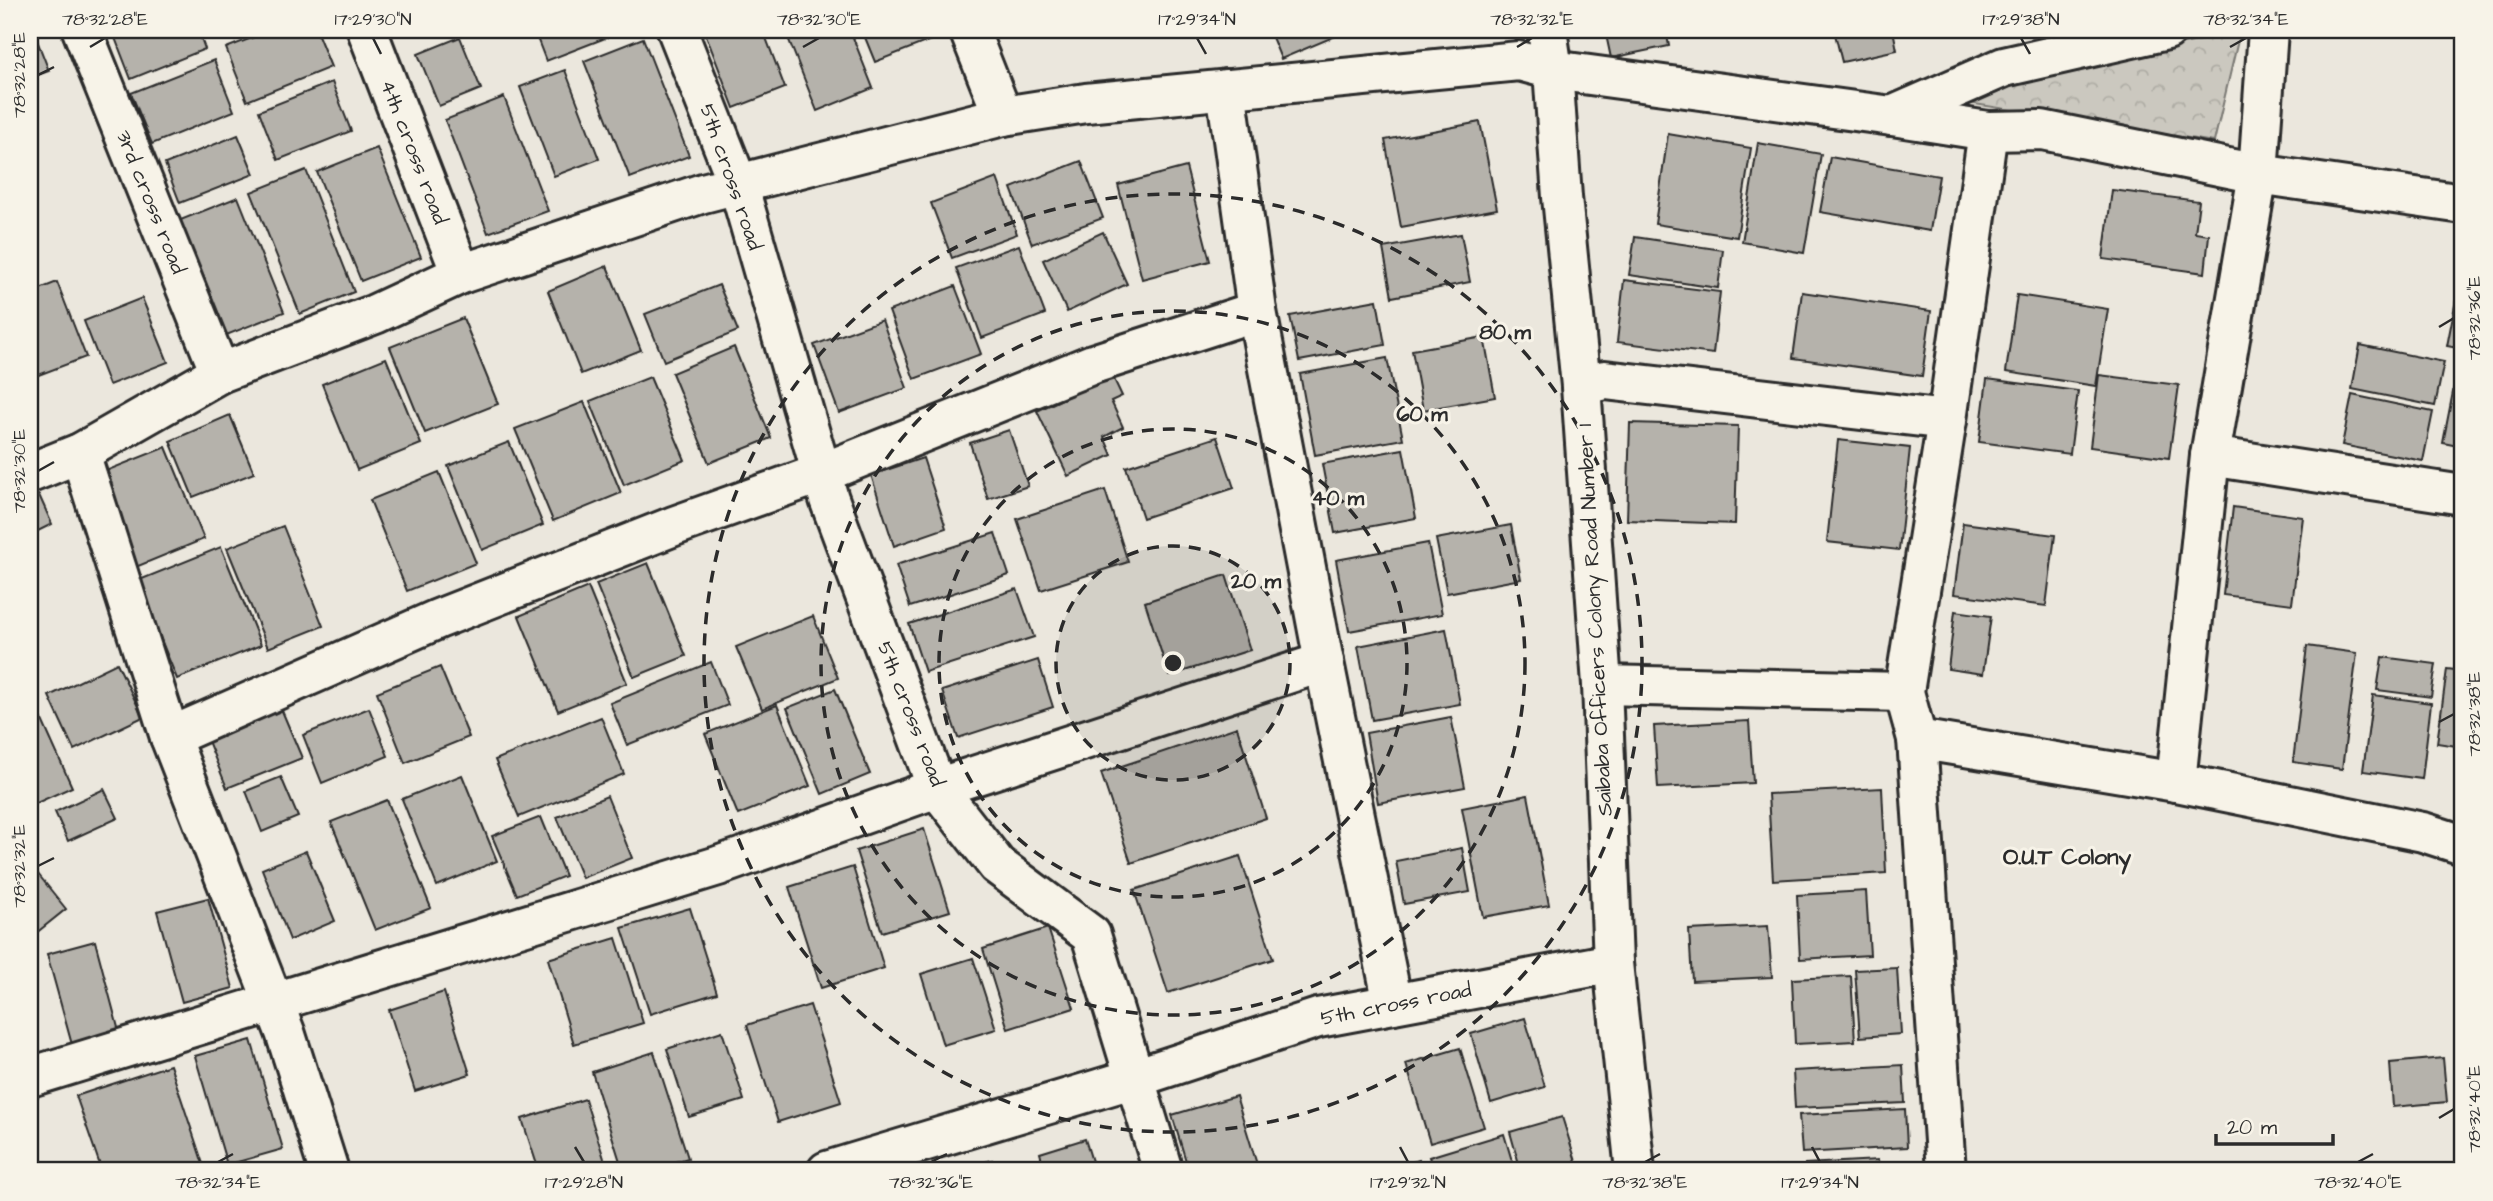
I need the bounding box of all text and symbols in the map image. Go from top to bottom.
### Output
text: 78°32'28"E [62,7,148,32]
text: 17°29'30"N [335,7,411,32]
text: 78°32'30"E [777,7,862,32]
text: 17°29'34"N [1158,7,1236,32]
text: 78°32'32"E [1490,7,1574,32]
text: 17°29'38"N [1982,7,2060,32]
text: 78°32'34"E [2203,7,2289,32]
text: 78°32'28"E [7,32,32,118]
street label: 4th cross road [373,76,455,229]
street label: 5th cross road [692,100,770,254]
street label: 3rd cross road [109,126,193,278]
text: 78°32'36"E [2462,275,2487,360]
text: 80 m [1479,318,1531,347]
text: 60 m [1396,400,1448,429]
street label: Saibaba Officers Colony Road Number 1 [1570,423,1622,817]
text: 78°32'30"E [7,428,32,513]
text: 40 m [1312,484,1365,513]
text: 20 m [1230,567,1282,596]
street label: 5th cross road [870,637,952,791]
centre of rings [1161,651,1185,675]
text: 78°32'38"E [2462,671,2487,756]
text: 78°32'32"E [7,824,32,908]
district label: O.U.T Colony [2003,841,2131,875]
street label: 5th cross road [1318,975,1474,1033]
text: 78°32'40"E [2462,1065,2487,1153]
scale bar [2216,1103,2334,1147]
text: 20 m [2227,1113,2278,1142]
text: 78°32'34"E [175,1170,261,1195]
text: 17°29'28"N [545,1170,623,1195]
text: 78°32'36"E [889,1170,974,1195]
text: 17°29'32"N [1370,1170,1446,1195]
text: 78°32'38"E [1603,1170,1688,1195]
text: 17°29'34"N [1781,1170,1859,1195]
text: 78°32'40"E [2314,1170,2402,1195]

